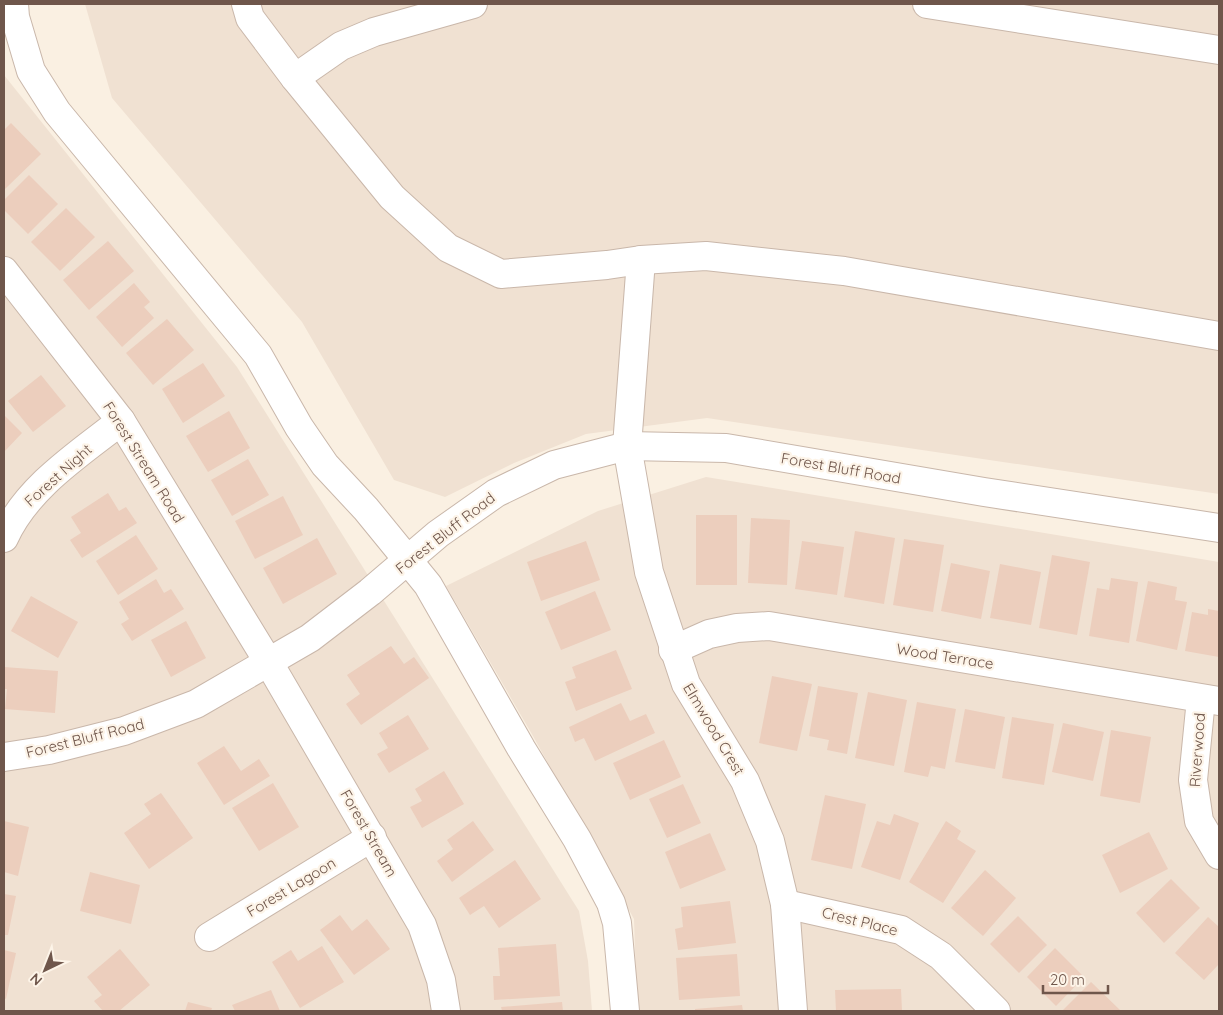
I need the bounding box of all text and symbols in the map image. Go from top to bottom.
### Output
street label: Forest Stream Road [99,398,189,526]
street label: Forest Night [20,440,96,510]
street label: Forest Bluff Road [780,448,902,488]
street label: Forest Bluff Road [391,488,499,578]
street label: Wood Terrace [895,639,995,673]
street label: Elmwood Crest [679,680,749,778]
street label: Riverwood [1185,712,1209,788]
street label: Forest Bluff Road [24,714,146,762]
street label: Forest Stream [336,786,402,880]
street label: Forest Lagoon [243,853,339,921]
street label: Crest Place [820,902,900,940]
north arrow [20,945,70,995]
scale bar [1043,962,1108,994]
text: N [26,969,46,990]
text: 20 m [1050,970,1085,989]

